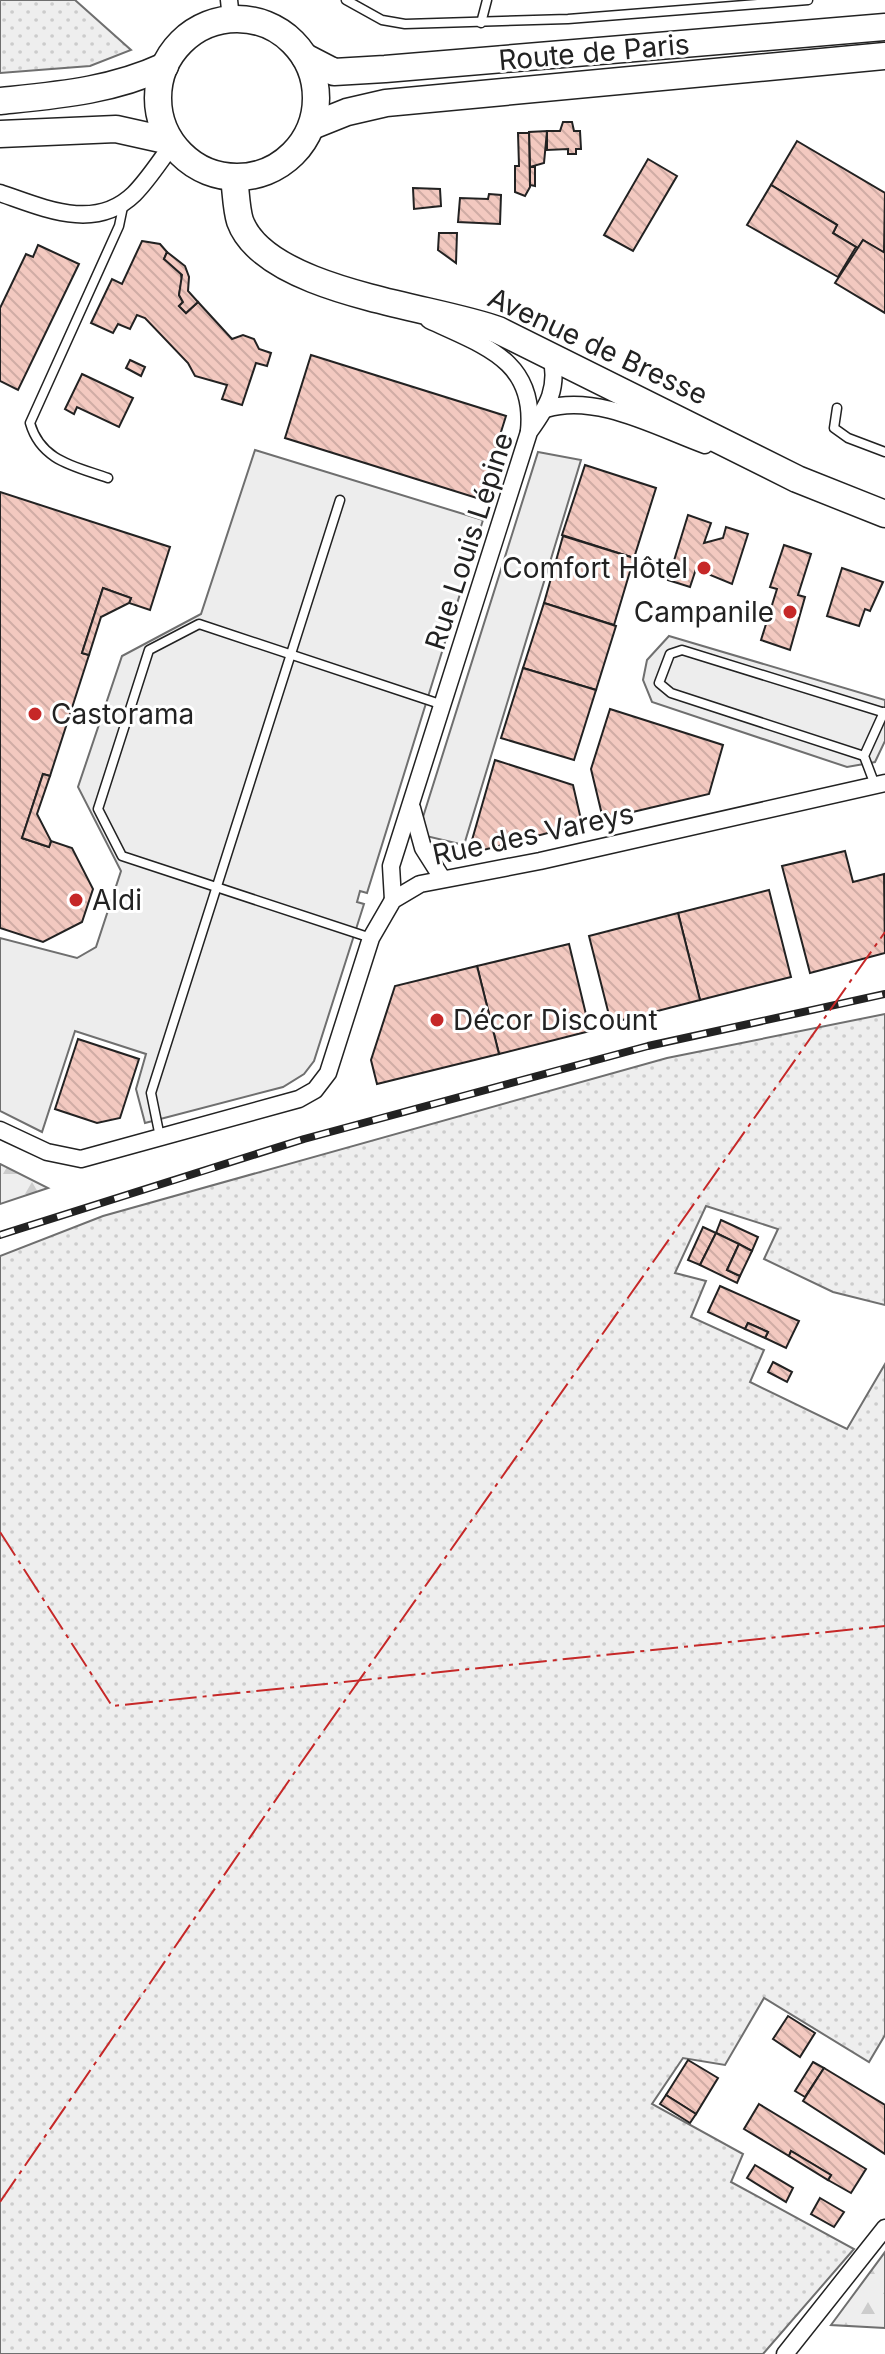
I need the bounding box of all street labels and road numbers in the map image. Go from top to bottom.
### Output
street label: Route de Paris [497,27,691,77]
street label: Avenue de Bresse [483,280,713,412]
street label: Rue Louis Lépine [418,428,520,654]
street label: Rue des Vareys [429,796,637,872]

